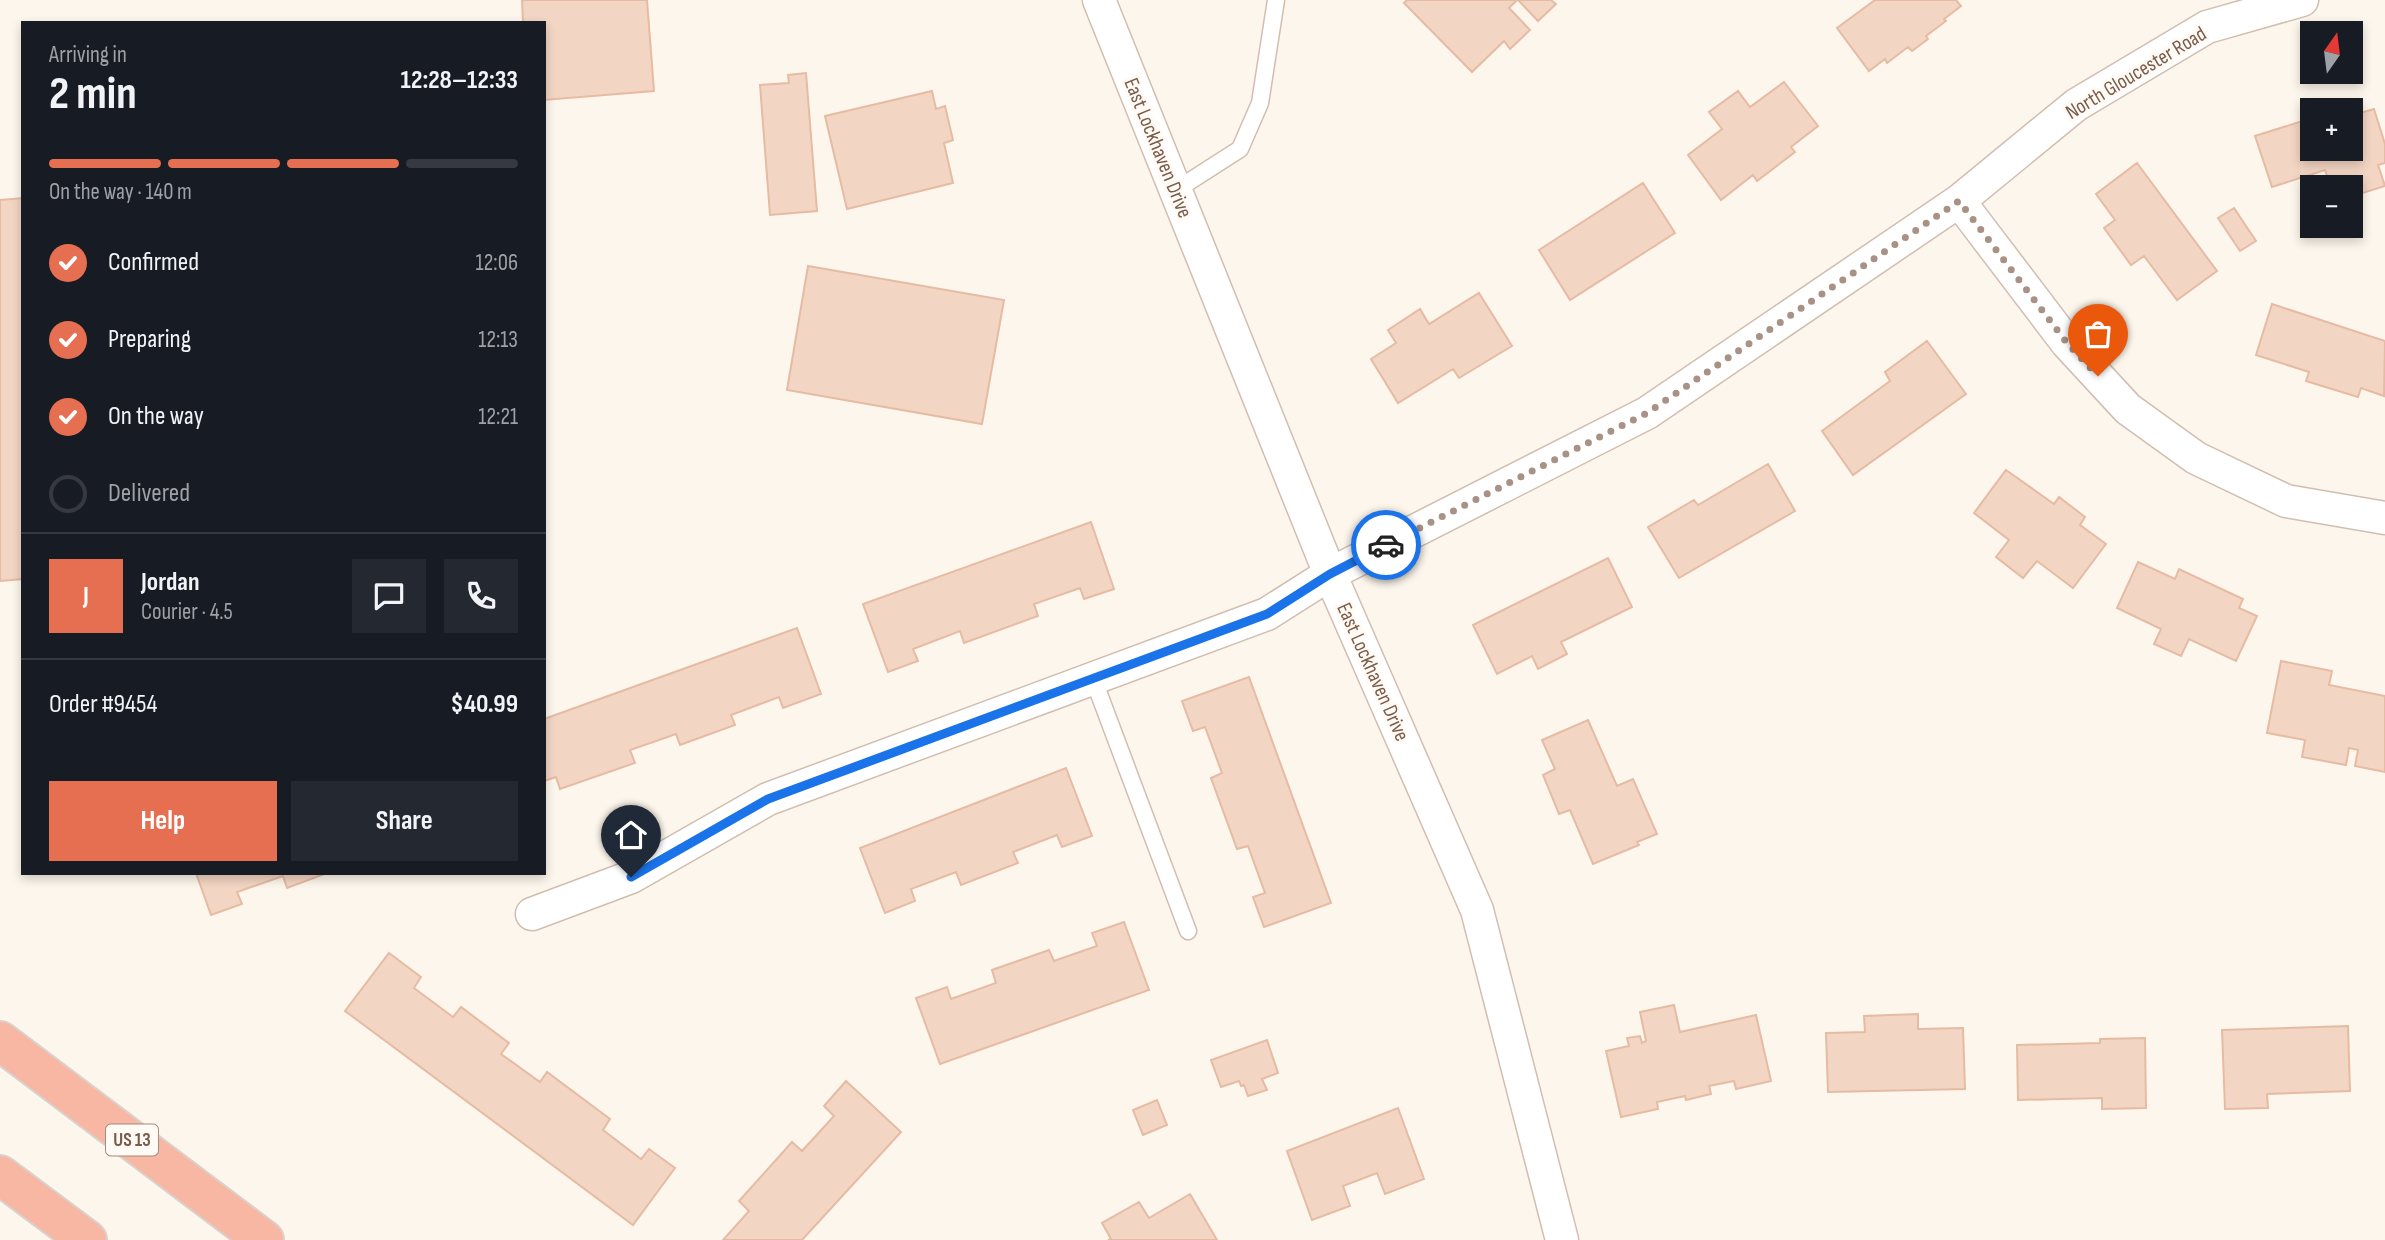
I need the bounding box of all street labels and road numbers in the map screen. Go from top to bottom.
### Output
street label: North Gloucester Road [2061,21,2211,125]
street label: East Lockhaven Drive [1119,74,1197,222]
street label: East Lockhaven Drive [1331,599,1415,745]
road number: US 13 [106,1124,158,1156]

